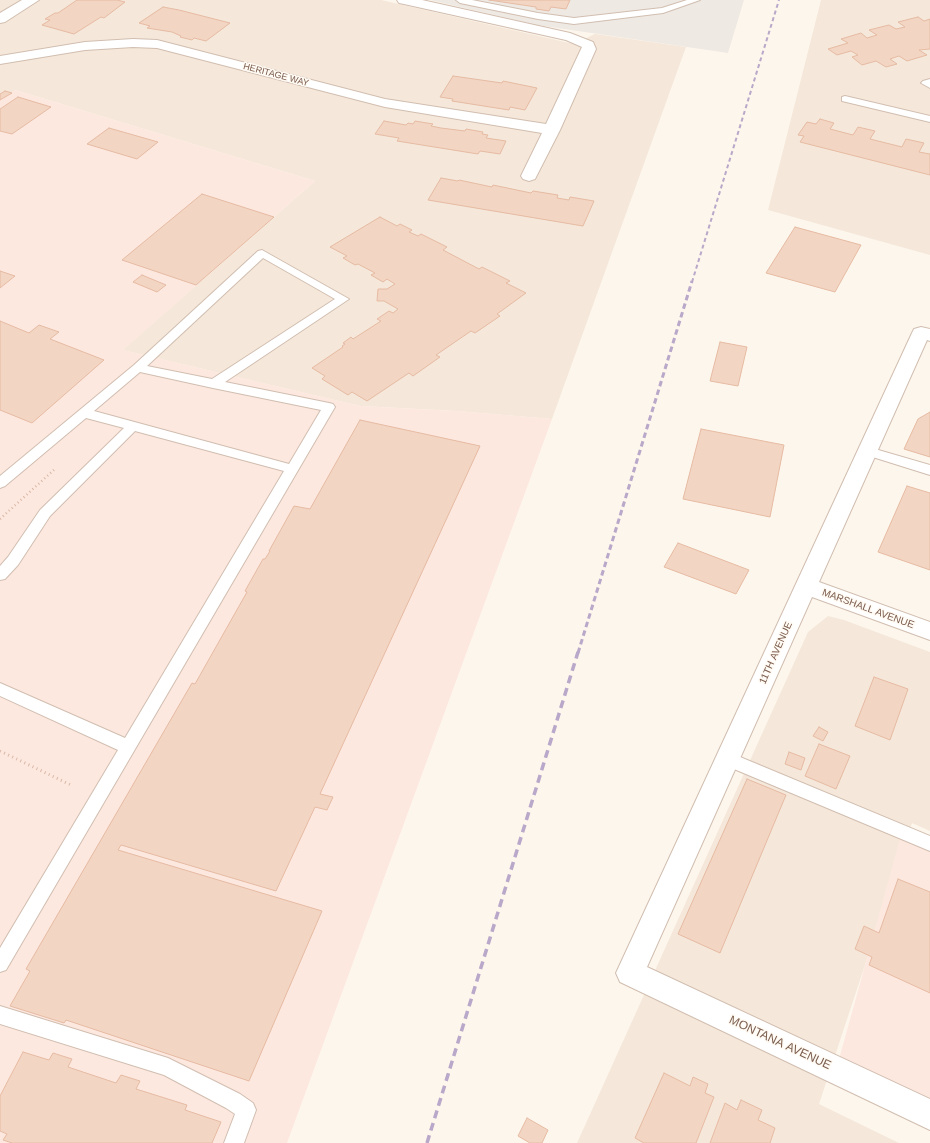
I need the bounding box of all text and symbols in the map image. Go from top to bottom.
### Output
street label: HERITAGE WAY [242,61,310,89]
street label: MARSHALL AVENUE [820,587,916,631]
street label: 11TH AVENUE [757,620,795,686]
street label: MONTANA AVENUE [727,1013,833,1073]

